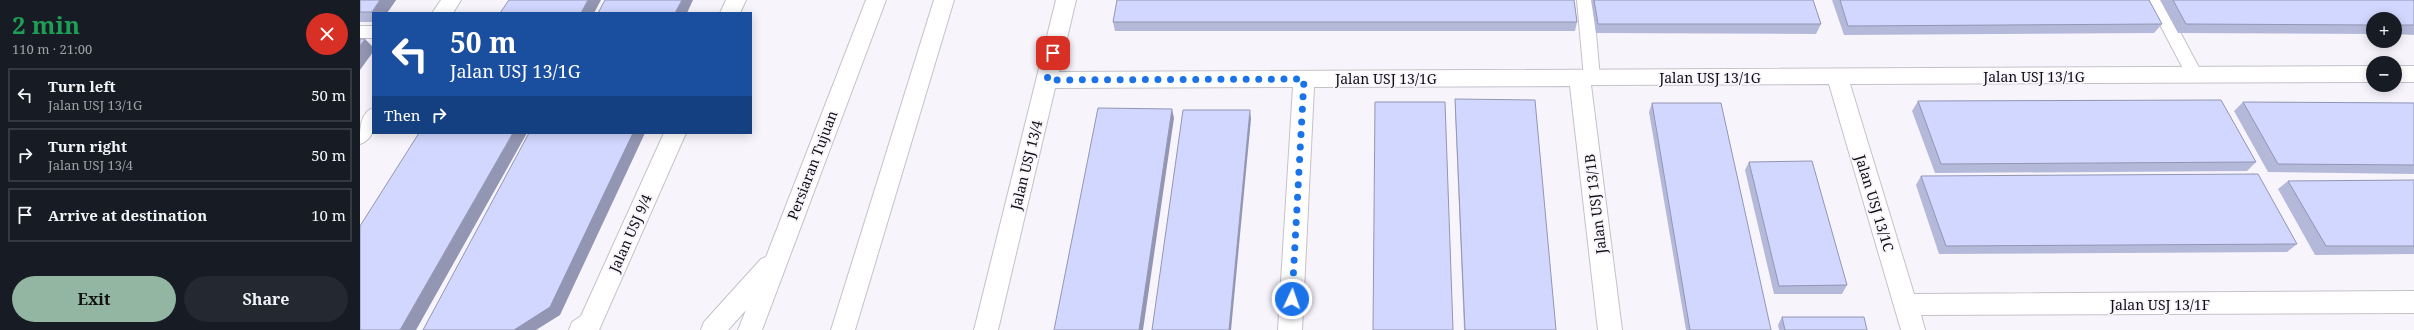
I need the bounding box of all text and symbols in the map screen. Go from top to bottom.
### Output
text: 2 min [12,8,80,41]
map controls [2366,12,2402,92]
button: + [2366,12,2402,48]
button: close [306,13,348,55]
text: 50 m [450,23,517,61]
icon: left [384,28,436,80]
pin [1036,36,1070,70]
text: 110 m · 21:00 [12,40,92,58]
icon: arrive [1042,42,1064,64]
button: − [2366,56,2402,92]
text: Jalan USJ 13/1G [450,59,581,83]
street label: Jalan USJ 13/1G [1982,67,2085,86]
street label: Jalan USJ 13/1G [1658,68,1761,87]
street label: Jalan USJ 13/1G [1334,69,1437,88]
text: Turn left [48,76,116,96]
icon: left [14,84,36,106]
text: 50 m [311,85,346,105]
text: Jalan USJ 13/1G [48,96,142,114]
icon: right [428,104,450,126]
text: Then [384,105,420,125]
street label: Persiaran Tujuan [782,108,842,222]
street label: Jalan USJ 13/4 [1005,118,1046,213]
text: Turn right [48,136,127,156]
icon: right [14,144,36,166]
text: 50 m [311,145,346,165]
street label: Jalan USJ 13/1C [1851,151,1899,254]
street label: Jalan USJ 13/1B [1579,153,1611,256]
text: Jalan USJ 13/4 [48,156,133,174]
street label: Jalan USJ 9/4 [604,191,656,276]
icon: arrive [14,204,36,226]
text: Arrive at destination [48,205,207,225]
text: 10 m [311,205,346,225]
button: Exit [12,276,176,322]
button: Share [184,276,348,322]
position arrow [1271,278,1313,320]
street label: Jalan USJ 13/1F [2109,295,2210,314]

